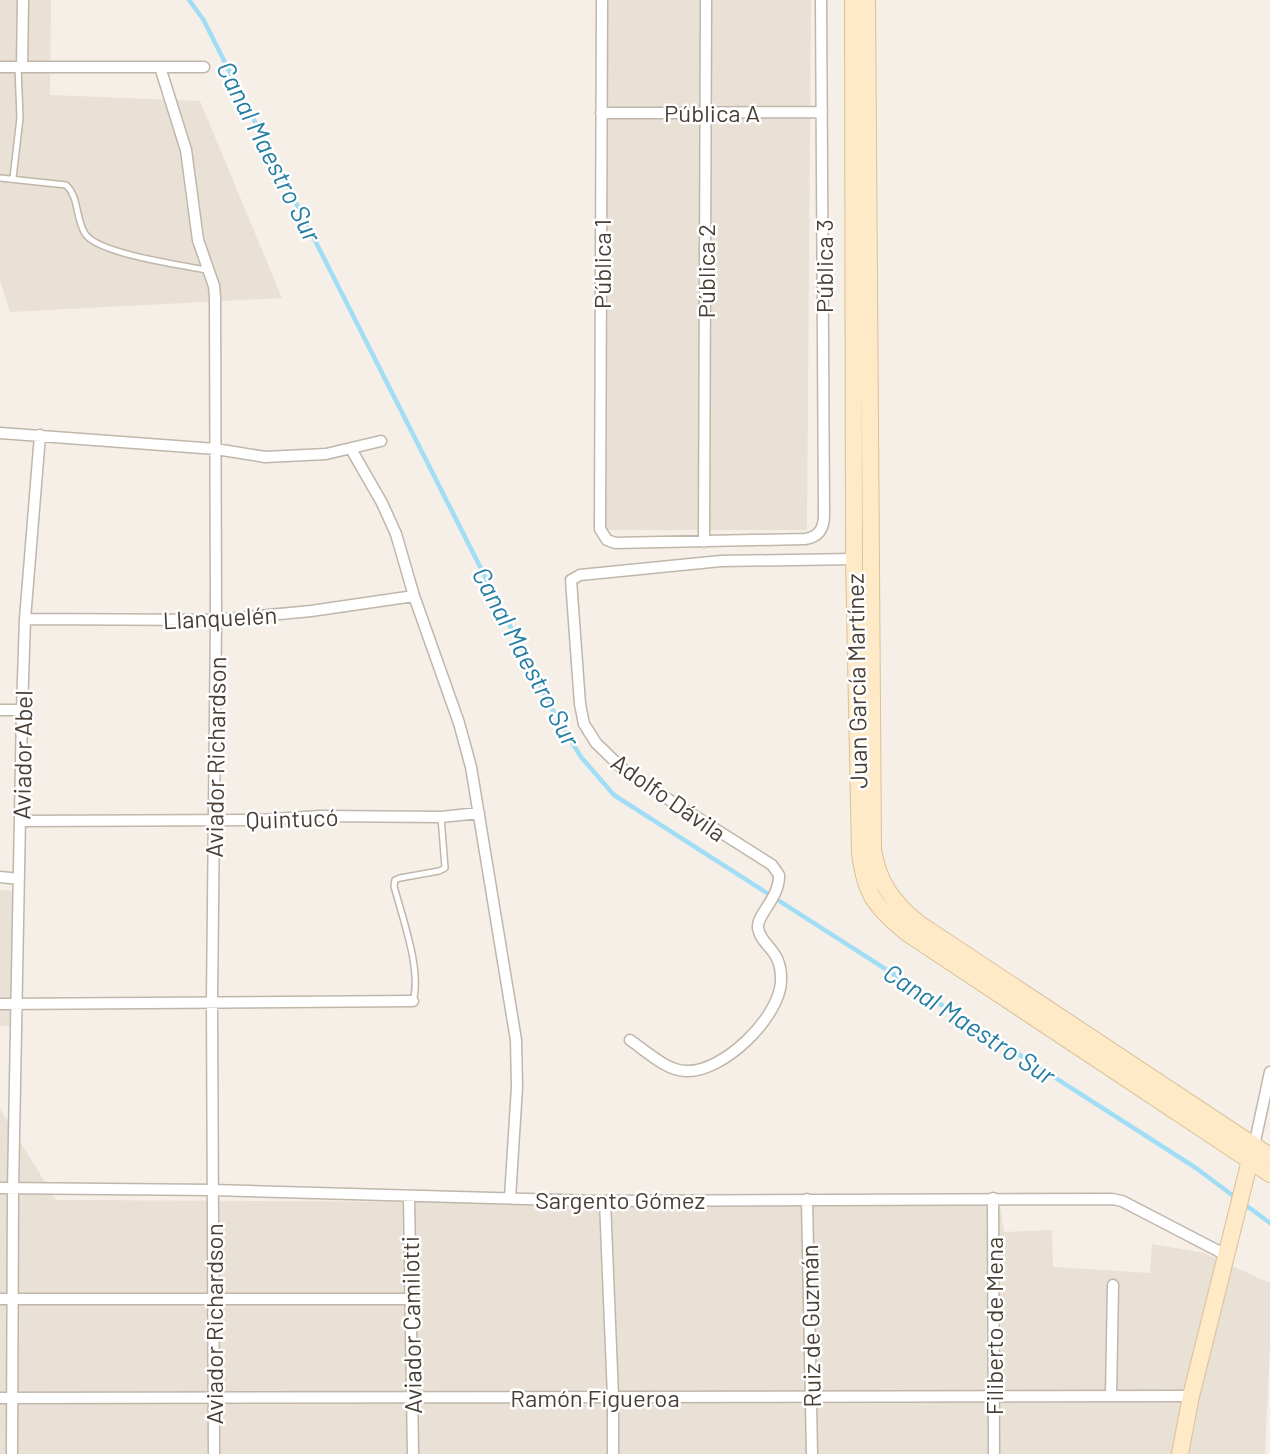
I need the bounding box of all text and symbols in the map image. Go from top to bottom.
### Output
water label: Canal Maestro Sur [211,55,329,247]
street label: Pública A [664,98,760,127]
street label: Pública 1 [587,219,616,309]
street label: Pública 3 [809,219,838,313]
street label: Pública 2 [691,224,720,318]
water label: Canal Maestro Sur [467,561,588,752]
street label: Juan García Martínez [840,573,872,789]
street label: Llanquelén [162,600,278,634]
street label: Aviador Richardson [199,656,231,858]
street label: Aviador Abel [6,690,38,820]
street label: Adolfo Dávila [606,747,732,847]
street label: Quintucó [245,802,339,834]
water label: Canal Maestro Sur [878,956,1062,1091]
street label: Sargento Gómez [535,1185,705,1214]
street label: Aviador Richardson [199,1223,228,1425]
street label: Aviador Camilotti [395,1236,427,1414]
street label: Filiberto de Mena [979,1237,1008,1415]
street label: Ruiz de Guzmán [794,1244,826,1408]
street label: Ramón Figueroa [510,1383,680,1412]

